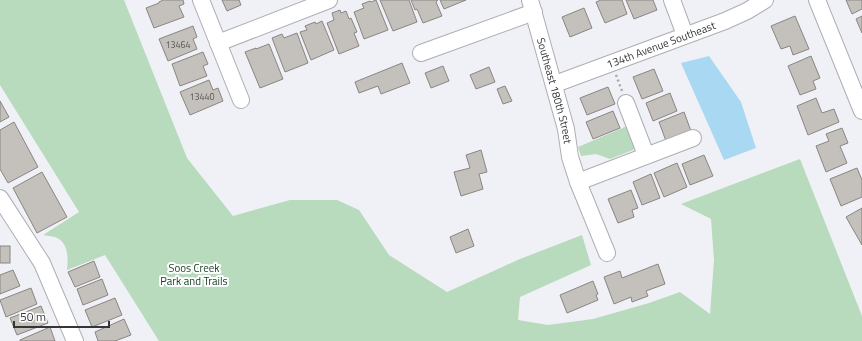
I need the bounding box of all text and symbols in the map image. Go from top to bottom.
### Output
street label: 134th Avenue Southeast [604,17,718,72]
street label: Southeast 180th Street [533,36,576,145]
house number: 13464 [165,38,191,51]
house number: 13440 [189,90,215,103]
park label: Soos Creek Park and Trails [160,260,228,289]
scale bar [14,303,109,329]
text: 50 m [20,307,46,326]

